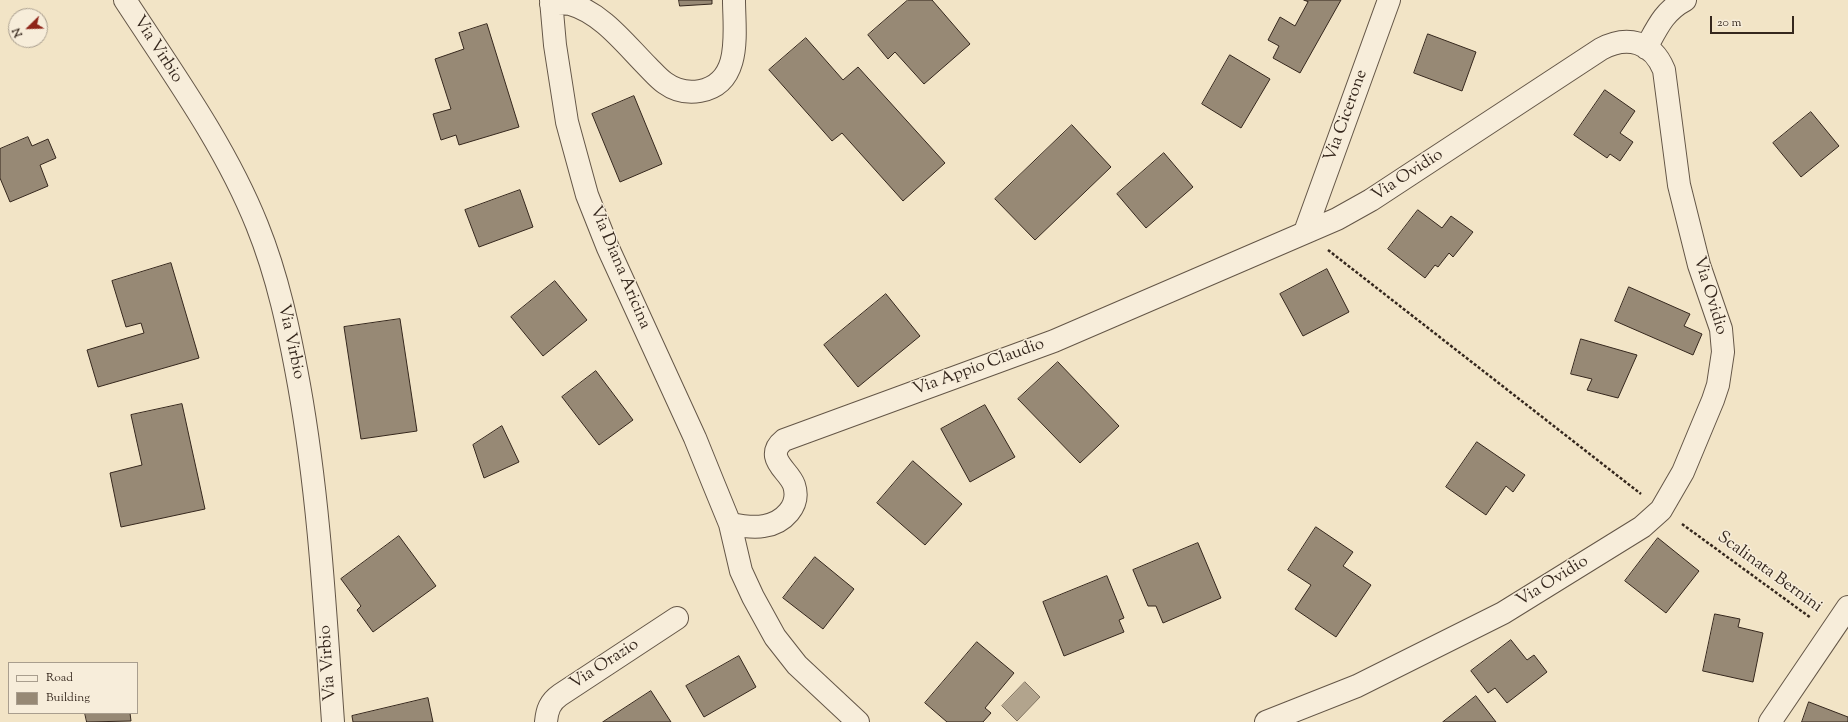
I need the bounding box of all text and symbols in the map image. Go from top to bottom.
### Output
north arrow [8,8,48,48]
scale bar [1712,8,1796,34]
street label: Via Virbio [128,13,186,87]
text: 20 m [1717,14,1741,32]
text: N [9,25,27,39]
street label: Via Cicerone [1321,67,1373,165]
street label: Via Ovidio [1369,145,1447,207]
street label: Via Diana Aricina [584,203,654,333]
street label: Via Ovidio [1687,254,1731,338]
street label: Via Virbio [272,303,308,381]
street label: Via Appio Claudio [910,335,1048,401]
street label: Scalinata Bernini [1712,528,1826,618]
street label: Via Ovidio [1513,552,1593,612]
street label: Via Virbio [316,624,342,702]
street label: Via Orazio [567,635,643,695]
legend [8,662,138,714]
text: Road [46,669,73,687]
text: Building [46,689,90,707]

